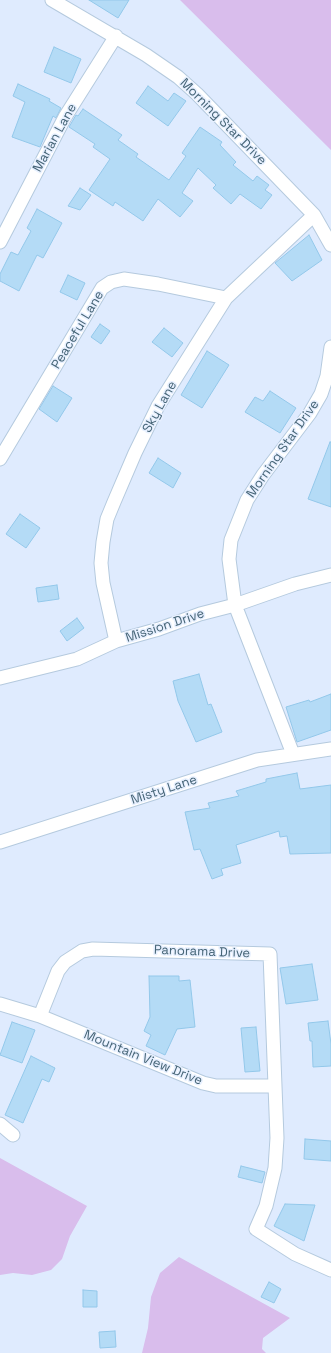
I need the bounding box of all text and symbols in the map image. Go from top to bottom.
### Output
street label: Morning Star Drive [177,76,269,168]
street label: Marian Lane [30,101,80,175]
street label: Peaceful Lane [49,288,107,372]
street label: Sky Lane [139,379,181,435]
street label: Morning Star Drive [243,397,323,501]
street label: Mission Drive [124,606,206,646]
street label: Misty Lane [129,772,199,808]
street label: Panorama Drive [154,943,250,961]
street label: Mountain View Drive [81,1027,205,1089]

